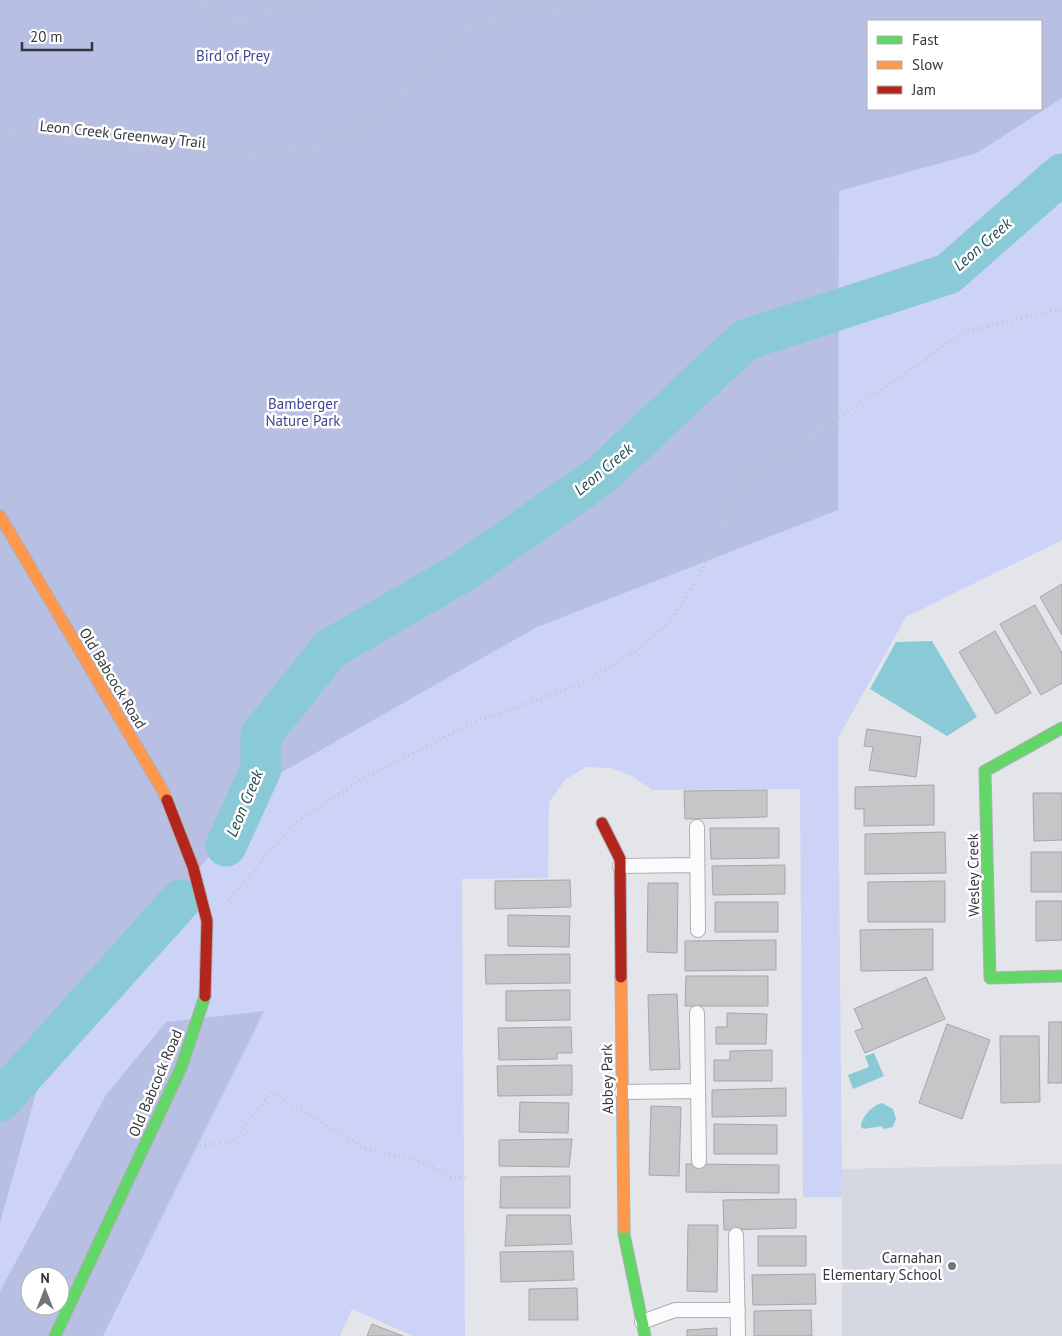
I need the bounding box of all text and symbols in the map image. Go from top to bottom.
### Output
scale bar [22,20,92,52]
legend [867,20,1042,110]
text: 20 m [30,27,63,46]
text: Fast [912,30,939,49]
park label: Bird of Prey [196,46,270,65]
text: Slow [912,55,943,74]
text: Jam [911,80,936,99]
street label: Leon Creek Greenway Trail [39,116,208,152]
water label: Leon Creek [949,213,1016,275]
park label: Bamberger Nature Park [265,394,341,430]
water label: Leon Creek [569,438,637,499]
street label: Old Babcock Road [75,624,151,732]
water label: Leon Creek [221,766,267,839]
street label: Wesley Creek [963,832,983,917]
street label: Old Babcock Road [124,1026,186,1140]
street label: Abbey Park [597,1043,617,1114]
place label: Carnahan Elementary School [822,1248,943,1284]
marker: Carnahan Elementary School [946,1260,958,1272]
north arrow [20,1266,70,1316]
text: N [40,1269,50,1287]

